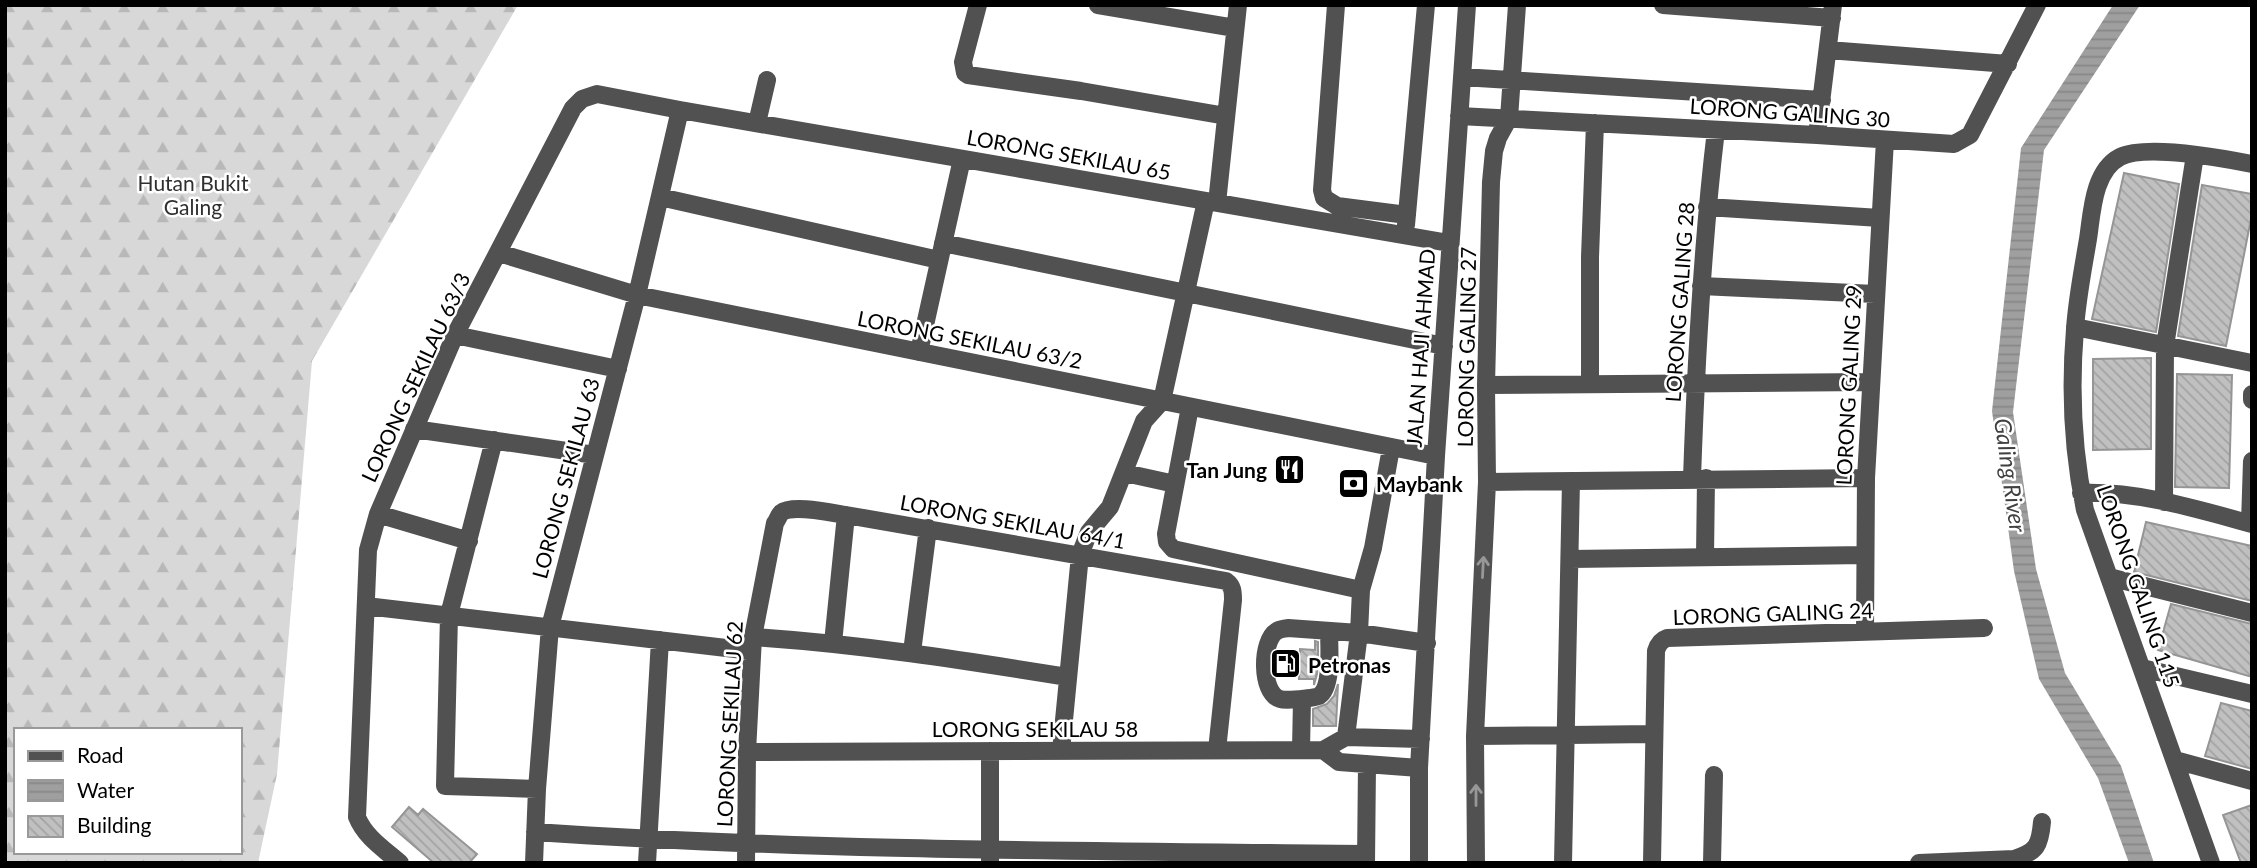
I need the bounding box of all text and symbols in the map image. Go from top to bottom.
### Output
street label: LORONG GALING 30 [1689,93,1891,131]
street label: LORONG SEKILAU 65 [965,124,1173,184]
park label: Hutan Bukit Galing [138,170,249,219]
street label: LORONG GALING 28 [1660,201,1698,403]
street label: LORONG GALING 27 [1452,246,1480,448]
street label: JALAN HAJI AHMAD [1401,248,1439,448]
street label: LORONG SEKILAU 63/3 [355,268,475,486]
street label: LORONG GALING 29 [1830,284,1866,486]
street label: LORONG SEKILAU 63/2 [856,305,1084,373]
street label: LORONG SEKILAU 63 [526,375,604,581]
water label: Galing River [1989,416,2033,535]
restaurant icon: Tan Jung [1273,452,1307,486]
place label: Tan Jung [1186,457,1267,482]
bank icon: Maybank [1336,466,1370,500]
place label: Maybank [1376,471,1463,496]
street label: LORONG GALING 115 [2093,481,2185,691]
street label: LORONG SEKILAU 64/1 [898,489,1128,553]
one-way arrow [1477,556,1490,579]
street label: LORONG GALING 24 [1672,597,1874,629]
street label: LORONG SEKILAU 62 [711,620,747,828]
fuel station icon: Petronas [1268,647,1302,681]
place label: Petronas [1308,652,1391,677]
street label: LORONG SEKILAU 58 [932,716,1138,741]
legend [14,728,242,854]
text: Road [77,742,124,767]
text: Water [77,777,134,802]
one-way arrow [1469,783,1483,806]
text: Building [77,812,152,837]

